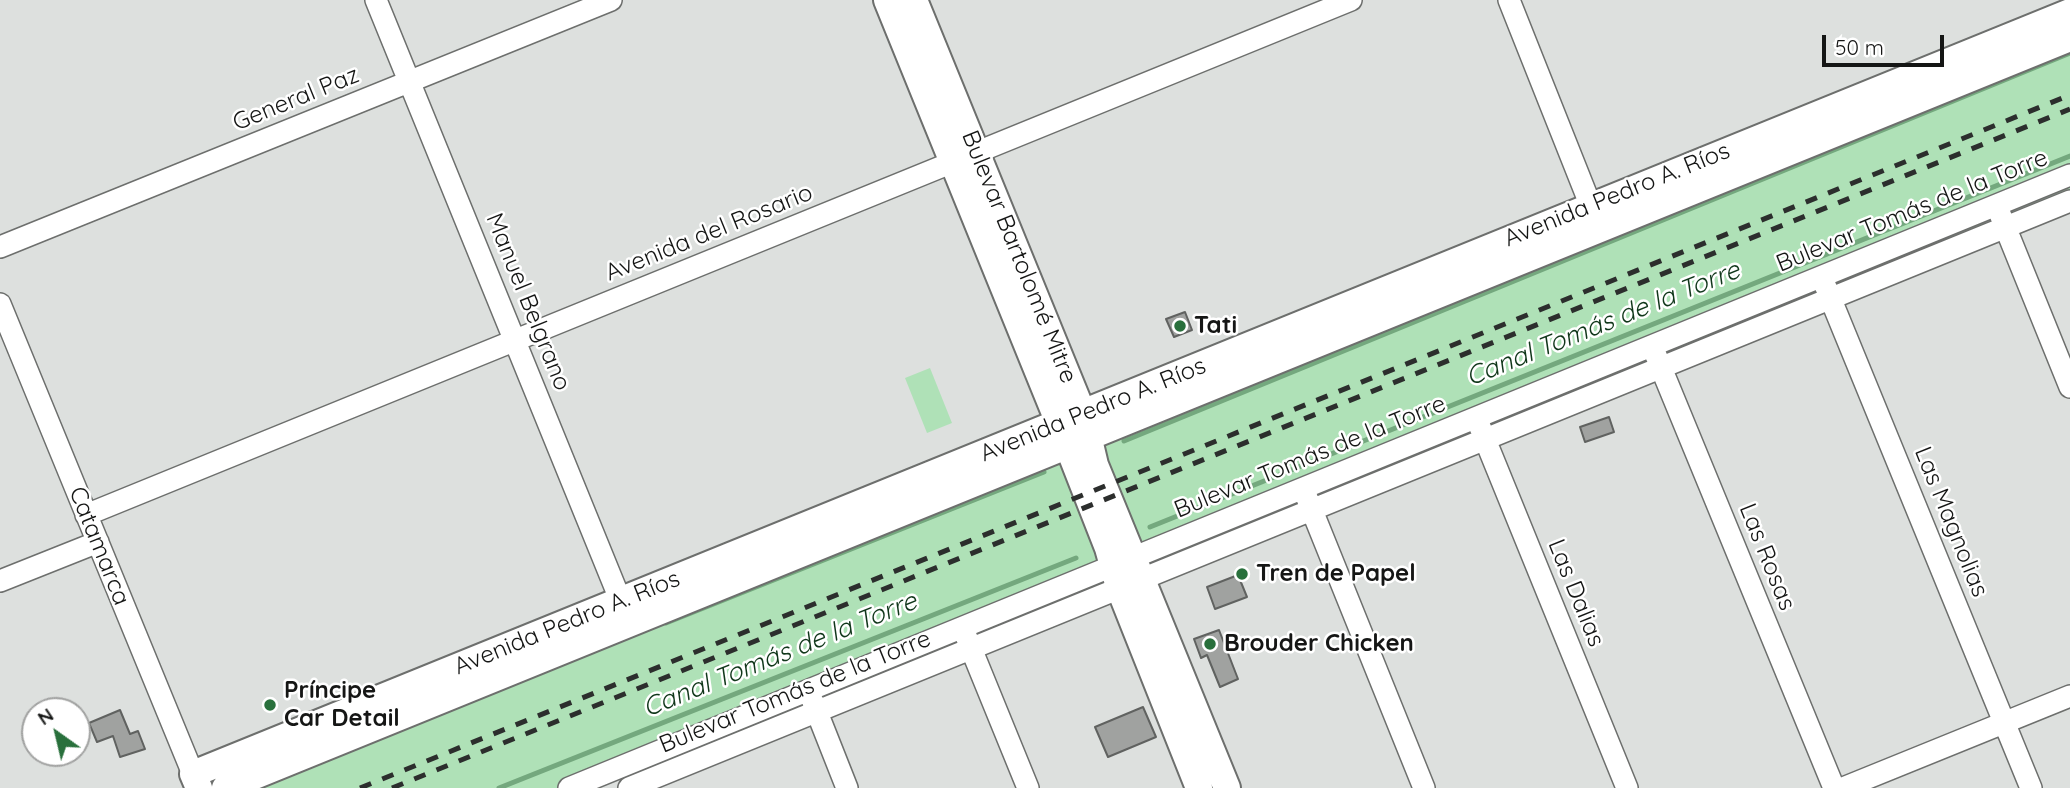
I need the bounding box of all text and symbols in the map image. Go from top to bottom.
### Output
scale bar [1825,21,1948,65]
text: 50 m [1835,34,1884,60]
street label: General Paz [229,61,363,137]
street label: Bulevar Bartolomé Mitre [955,126,1083,388]
street label: Avenida Pedro A. Ríos [1500,137,1734,253]
street label: Bulevar Tomás de la Torre [1772,143,2052,279]
street label: Avenida del Rosario [601,178,817,288]
street label: Manuel Belgrano [479,209,577,395]
water label: Canal Tomás de la Torre [1462,255,1744,393]
place label: Tati [1194,312,1237,340]
marker: Tati [1172,318,1188,334]
street label: Avenida Pedro A. Ríos [976,352,1210,468]
street label: Bulevar Tomás de la Torre [1170,389,1450,525]
street label: Las Magnolias [1908,443,1994,601]
street label: Catamarca [62,483,136,609]
street label: Las Rosas [1733,499,1801,615]
street label: Las Dalias [1541,535,1611,651]
place label: Tren de Papel [1256,560,1416,588]
street label: Avenida Pedro A. Ríos [450,565,684,681]
marker: Tren de Papel [1234,566,1250,582]
water label: Canal Tomás de la Torre [639,586,921,724]
street label: Bulevar Tomás de la Torre [655,624,935,760]
place label: Brouder Chicken [1224,630,1414,658]
marker: Brouder Chicken [1202,636,1218,652]
place label: Príncipe Car Detail [284,677,400,733]
north arrow [21,697,91,767]
marker: Príncipe Car Detail [262,697,278,713]
text: N [33,702,58,730]

